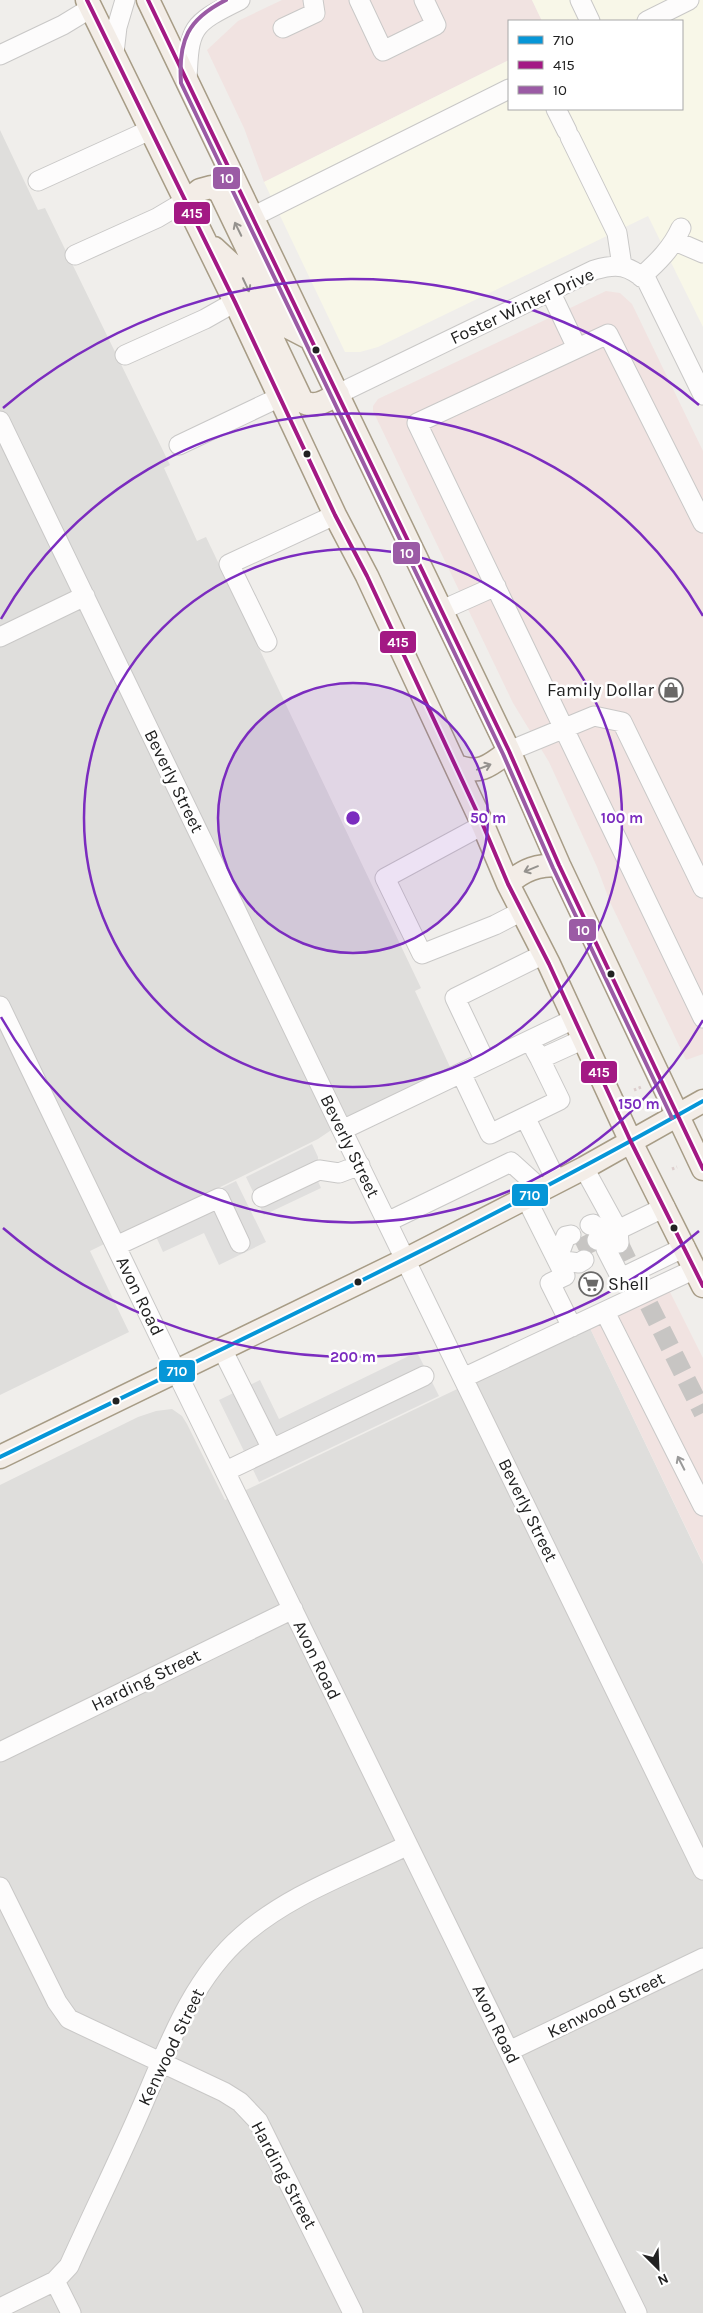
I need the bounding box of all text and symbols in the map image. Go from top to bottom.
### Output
legend [508,20,683,110]
text: 710 [553,31,574,49]
text: 415 [553,56,575,74]
text: 10 [553,81,567,99]
line badge: 10 [212,166,241,190]
text: 10 [220,170,234,187]
line badge: 415 [173,201,211,225]
text: 415 [181,205,203,222]
one-way arrow [233,222,242,237]
street label: Foster Winter Drive [447,263,597,349]
one-way arrow [242,277,252,292]
unlabelled marker [311,345,321,355]
unlabelled marker [302,449,312,459]
line badge: 10 [392,541,421,565]
text: 10 [400,545,414,562]
line badge: 415 [379,630,417,654]
text: 415 [387,634,409,651]
shop icon: Family Dollar [658,677,684,703]
place label: Family Dollar [547,679,654,701]
street label: Beverly Street [139,726,209,837]
one-way arrow [476,762,491,771]
centre of rings [344,809,362,827]
text: 50 m [470,809,506,827]
text: 100 m [601,809,643,827]
one-way arrow [524,865,539,874]
line badge: 10 [568,918,597,942]
text: 10 [576,922,590,939]
unlabelled marker [606,969,616,979]
line badge: 415 [580,1060,618,1084]
text: 415 [588,1064,610,1081]
street label: Beverly Street [315,1091,385,1202]
text: 150 m [618,1095,660,1113]
line badge: 710 [511,1183,549,1207]
text: 710 [520,1187,541,1204]
unlabelled marker [669,1223,679,1233]
street label: Avon Road [111,1253,169,1339]
supermarket icon: Shell [578,1271,604,1297]
place label: Shell [608,1273,649,1295]
unlabelled marker [353,1277,363,1287]
text: 200 m [330,1348,376,1366]
line badge: 710 [158,1359,196,1383]
text: 710 [167,1363,188,1380]
unlabelled marker [111,1396,121,1406]
street label: Beverly Street [493,1455,563,1566]
one-way arrow [676,1455,686,1470]
street label: Avon Road [288,1617,346,1703]
street label: Harding Street [88,1644,205,1716]
street label: Kenwood Street [544,1967,669,2043]
street label: Avon Road [467,1981,525,2067]
street label: Kenwood Street [133,1984,209,2109]
street label: Harding Street [246,2117,322,2233]
north arrow [633,2243,683,2293]
text: N [655,2270,671,2289]

